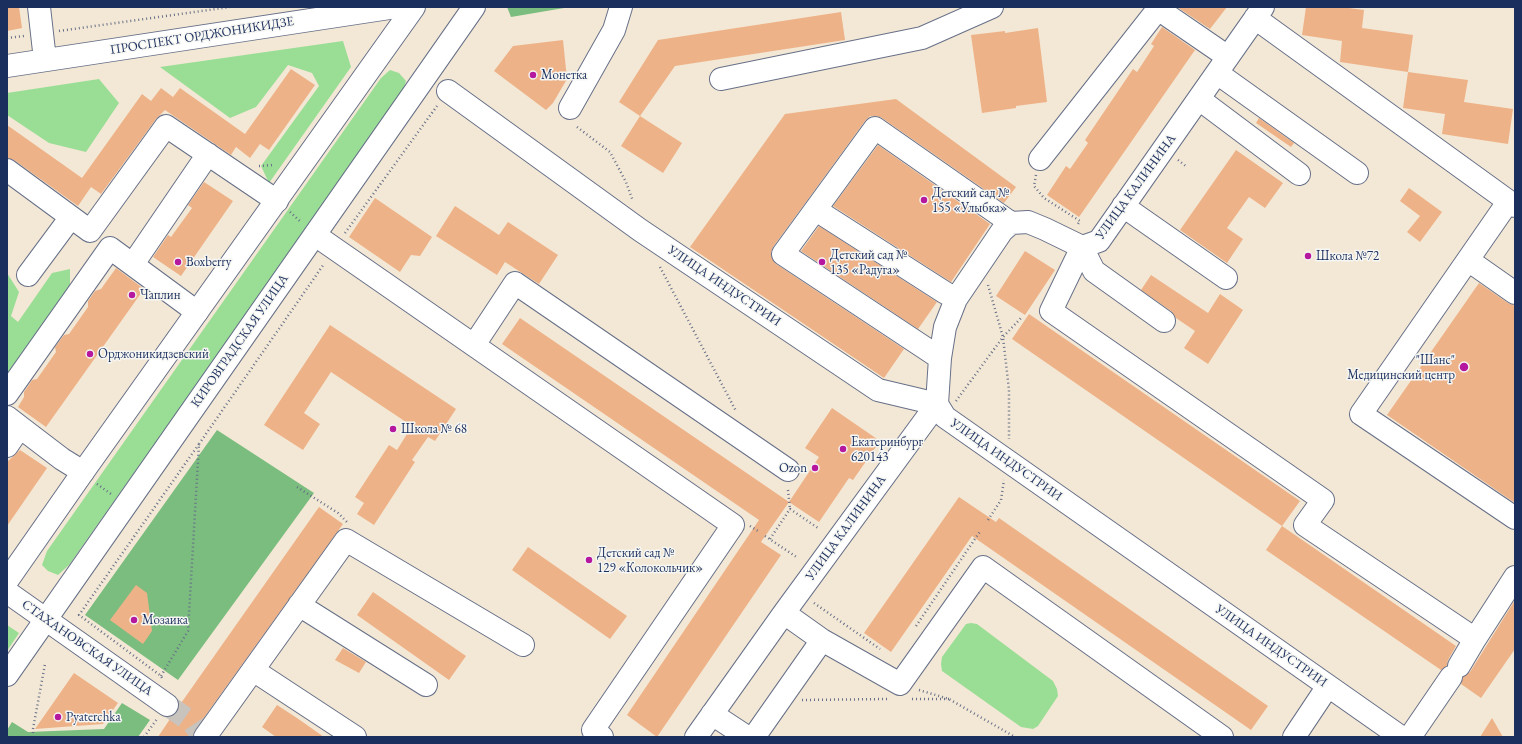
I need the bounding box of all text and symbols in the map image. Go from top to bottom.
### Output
street label: ПРОСПЕКТ ОРДЖОНИКИДЗЕ [109,14,295,58]
place label: Монетка [541,67,587,83]
marker: Монетка [528,70,538,80]
street label: УЛИЦА КАЛИНИНА [1093,131,1179,243]
place label: Детский сад № 155 «Улыбка» [932,185,1009,216]
marker: Детский сад № 155 «Улыбка» [919,195,929,205]
street label: УЛИЦА ИНДУСТРИИ [665,242,783,330]
place label: Детский сад № 135 «Радуга» [830,247,907,278]
place label: Школа №72 [1316,248,1379,264]
marker: Школа №72 [1303,251,1313,261]
place label: Boxberry [186,254,231,270]
marker: Boxberry [173,257,183,267]
marker: Детский сад № 135 «Радуга» [817,257,827,267]
street label: КИРОВГРАДСКАЯ УЛИЦА [188,271,292,411]
place label: Чаплин [140,287,180,303]
marker: Чаплин [127,290,137,300]
place label: Орджоникидзевский [98,346,209,362]
marker: Орджоникидзевский [85,349,95,359]
place label: "Шанс" Медицинский центр [1347,352,1455,383]
marker: "Шанс" Медицинский центр [1458,361,1470,373]
street label: УЛИЦА ИНДУСТРИИ [947,416,1065,504]
place label: Школа № 68 [401,421,467,437]
marker: Школа № 68 [388,424,398,434]
place label: Екатеринбург 620143 [851,434,923,465]
marker: Екатеринбург 620143 [838,444,848,454]
place label: Ozon [779,460,807,476]
marker: Ozon [810,463,820,473]
street label: УЛИЦА КАЛИНИНА [803,472,889,584]
place label: Детский сад № 129 «Колокольчик» [597,545,703,576]
marker: Детский сад № 129 «Колокольчик» [584,555,594,565]
street label: СТАХАНОВСКАЯ УЛИЦА [18,597,156,699]
street label: УЛИЦА ИНДУСТРИИ [1212,602,1330,690]
place label: Мозаика [142,612,188,628]
marker: Мозаика [129,615,139,625]
place label: Pyaterchka [66,709,121,725]
marker: Pyaterchka [53,712,63,722]

